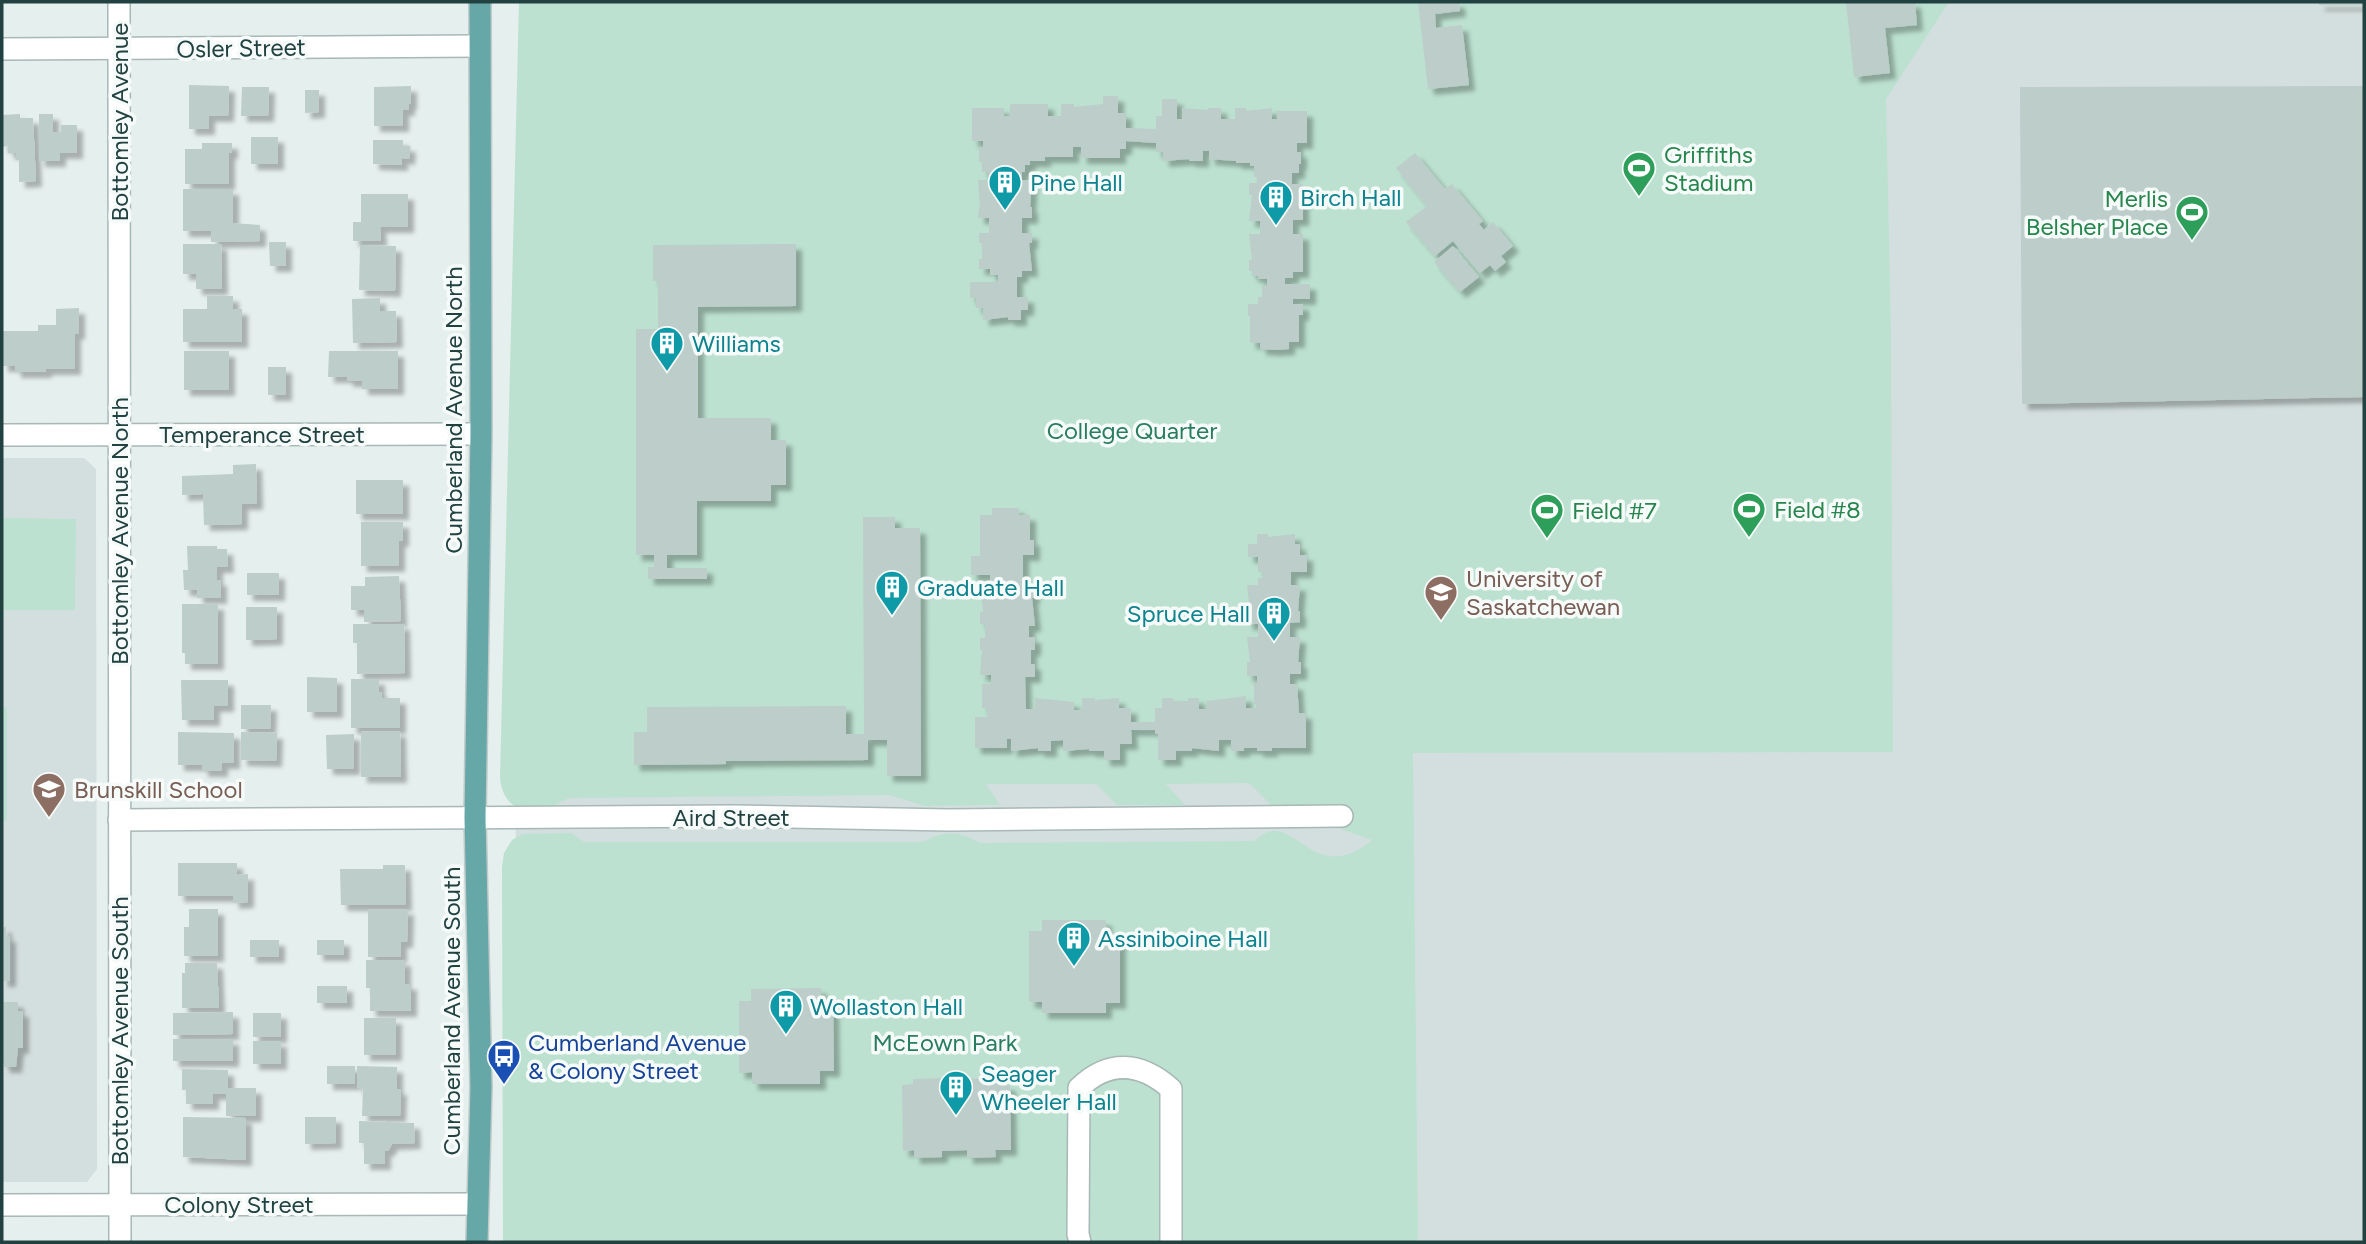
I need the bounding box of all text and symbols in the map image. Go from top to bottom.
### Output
street label: Bottomley Avenue [105,23,134,221]
street label: Osler Street [176,32,306,64]
place label: Griffiths Stadium [1664,140,1753,197]
sports icon: Griffiths Stadium [1620,149,1658,198]
building icon: Pine Hall [986,163,1024,212]
place label: Pine Hall [1030,168,1123,197]
building icon: Birch Hall [1257,178,1295,227]
place label: Birch Hall [1300,183,1401,212]
place label: Merlis Belsher Place [2026,184,2168,241]
sports icon: Merlis Belsher Place [2173,193,2211,242]
street label: Cumberland Avenue North [439,266,468,554]
building icon: Williams [648,324,686,373]
place label: Williams [692,329,781,358]
street label: Bottomley Avenue North [105,397,134,665]
park label: College Quarter [1047,416,1217,445]
street label: Temperance Street [159,420,365,449]
sports icon: Field #8 [1730,490,1768,539]
sports icon: Field #7 [1528,491,1566,540]
place label: Field #8 [1774,495,1861,524]
place label: Field #7 [1572,496,1657,525]
place label: University of Saskatchewan [1466,564,1620,621]
building icon: Graduate Hall [873,568,911,617]
place label: Graduate Hall [917,573,1064,602]
school or university icon: University of Saskatchewan [1422,573,1460,622]
building icon: Spruce Hall [1255,594,1293,643]
place label: Spruce Hall [1127,599,1250,628]
school or university icon: Brunskill School [30,770,68,819]
place label: Brunskill School [74,775,243,804]
street label: Aird Street [672,803,790,832]
street label: Cumberland Avenue South [437,867,466,1155]
street label: Bottomley Avenue South [105,896,134,1166]
building icon: Assiniboine Hall [1055,919,1093,968]
place label: Assiniboine Hall [1098,924,1268,953]
building icon: Wollaston Hall [767,987,805,1036]
place label: Wollaston Hall [810,992,963,1021]
place label: Cumberland Avenue & Colony Street [528,1028,746,1085]
park label: McEown Park [873,1028,1018,1057]
bus stop icon: Cumberland Avenue & Colony Street [485,1037,523,1086]
place label: Seager Wheeler Hall [981,1059,1117,1116]
building icon: Seager Wheeler Hall [937,1068,975,1117]
street label: Colony Street [164,1190,314,1219]

